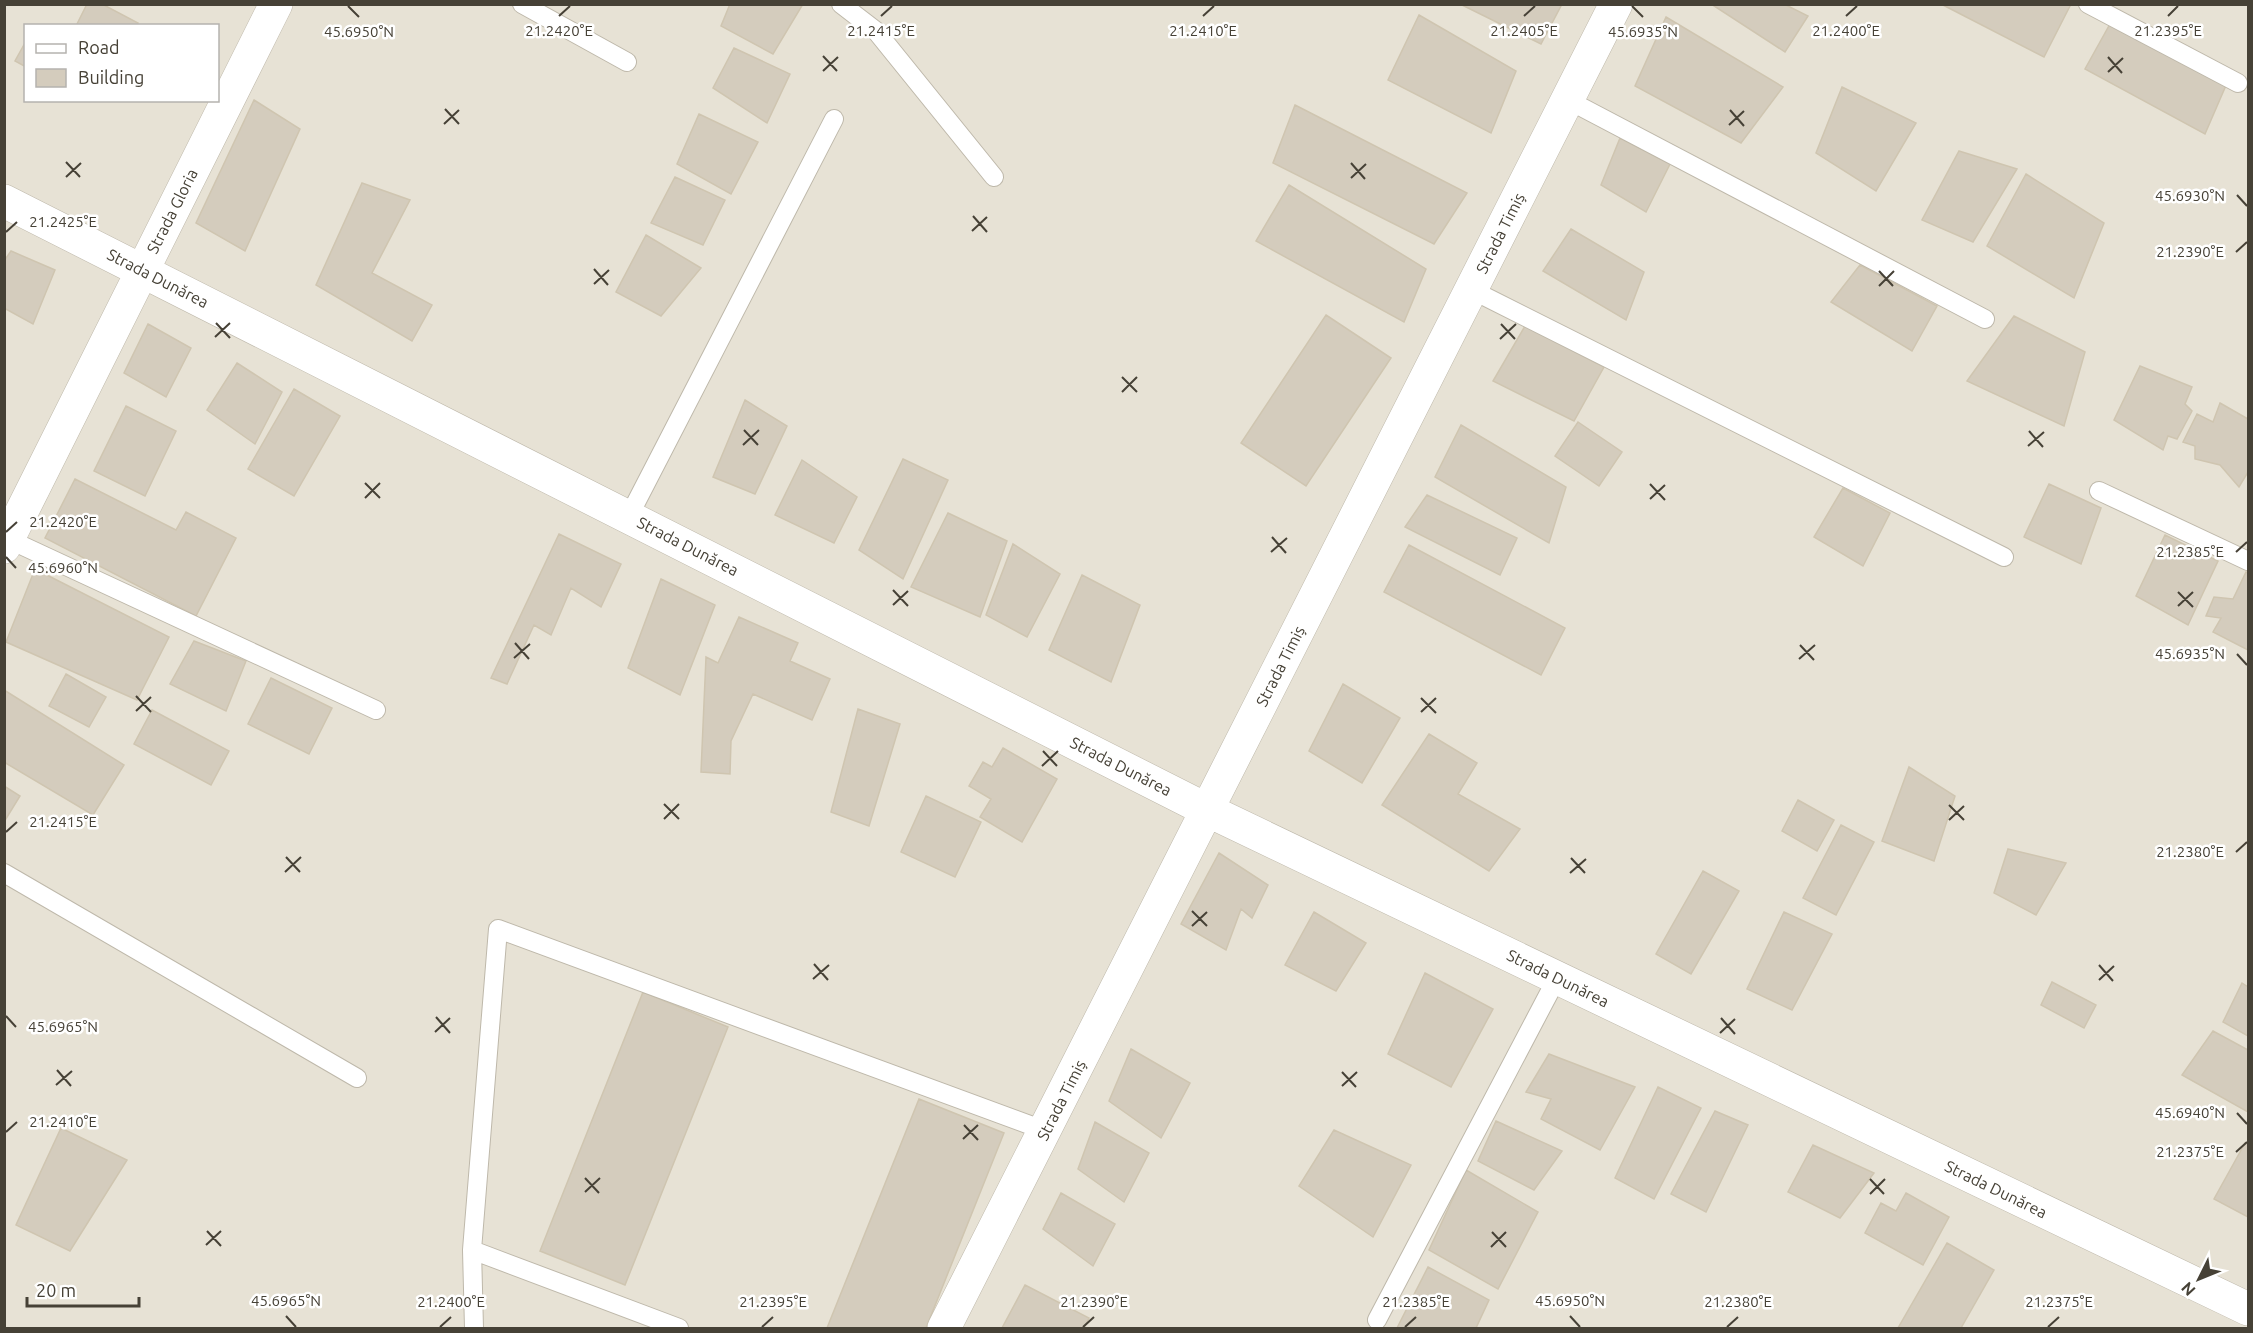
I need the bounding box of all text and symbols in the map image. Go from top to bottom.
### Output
text: 21.2420°E [525,22,593,39]
text: 21.2415°E [847,22,915,39]
text: 21.2410°E [1169,22,1237,39]
text: 21.2405°E [1490,22,1558,39]
text: 21.2400°E [1812,22,1880,39]
text: 21.2395°E [2134,22,2202,39]
text: 45.6950°N [324,23,394,40]
text: 45.6935°N [1608,23,1678,40]
legend [24,24,219,102]
text: Road [78,37,120,57]
text: Building [78,67,144,87]
street label: Strada Gloria [143,166,201,256]
text: 45.6930°N [2155,187,2225,204]
street label: Strada Timiș [1472,190,1528,276]
text: 21.2425°E [29,213,97,230]
text: 21.2390°E [2156,243,2224,260]
street label: Strada Dunărea [104,245,212,311]
text: 21.2420°E [29,513,97,530]
street label: Strada Dunărea [634,513,742,579]
text: 21.2385°E [2156,543,2224,560]
text: 45.6960°N [28,559,98,576]
street label: Strada Timiș [1252,623,1308,709]
text: 45.6935°N [2155,645,2225,662]
street label: Strada Dunărea [1067,733,1175,799]
text: 21.2415°E [29,813,97,830]
text: 21.2380°E [2156,843,2224,860]
street label: Strada Dunărea [1504,946,1612,1010]
text: 45.6965°N [28,1018,98,1035]
street label: Strada Timiș [1033,1057,1089,1143]
text: 45.6940°N [2155,1104,2225,1121]
text: 21.2410°E [29,1113,97,1130]
text: 21.2375°E [2156,1143,2224,1160]
street label: Strada Dunărea [1942,1157,2050,1221]
north arrow [2169,1249,2229,1309]
scale bar [27,1270,140,1308]
text: N [2177,1279,2199,1300]
text: 20 m [36,1280,76,1300]
text: 45.6965°N [251,1292,321,1309]
text: 45.6950°N [1535,1292,1605,1309]
text: 21.2400°E [417,1293,485,1310]
text: 21.2395°E [739,1293,807,1310]
text: 21.2390°E [1060,1293,1128,1310]
text: 21.2385°E [1382,1293,1450,1310]
text: 21.2380°E [1704,1293,1772,1310]
text: 21.2375°E [2025,1293,2093,1310]

